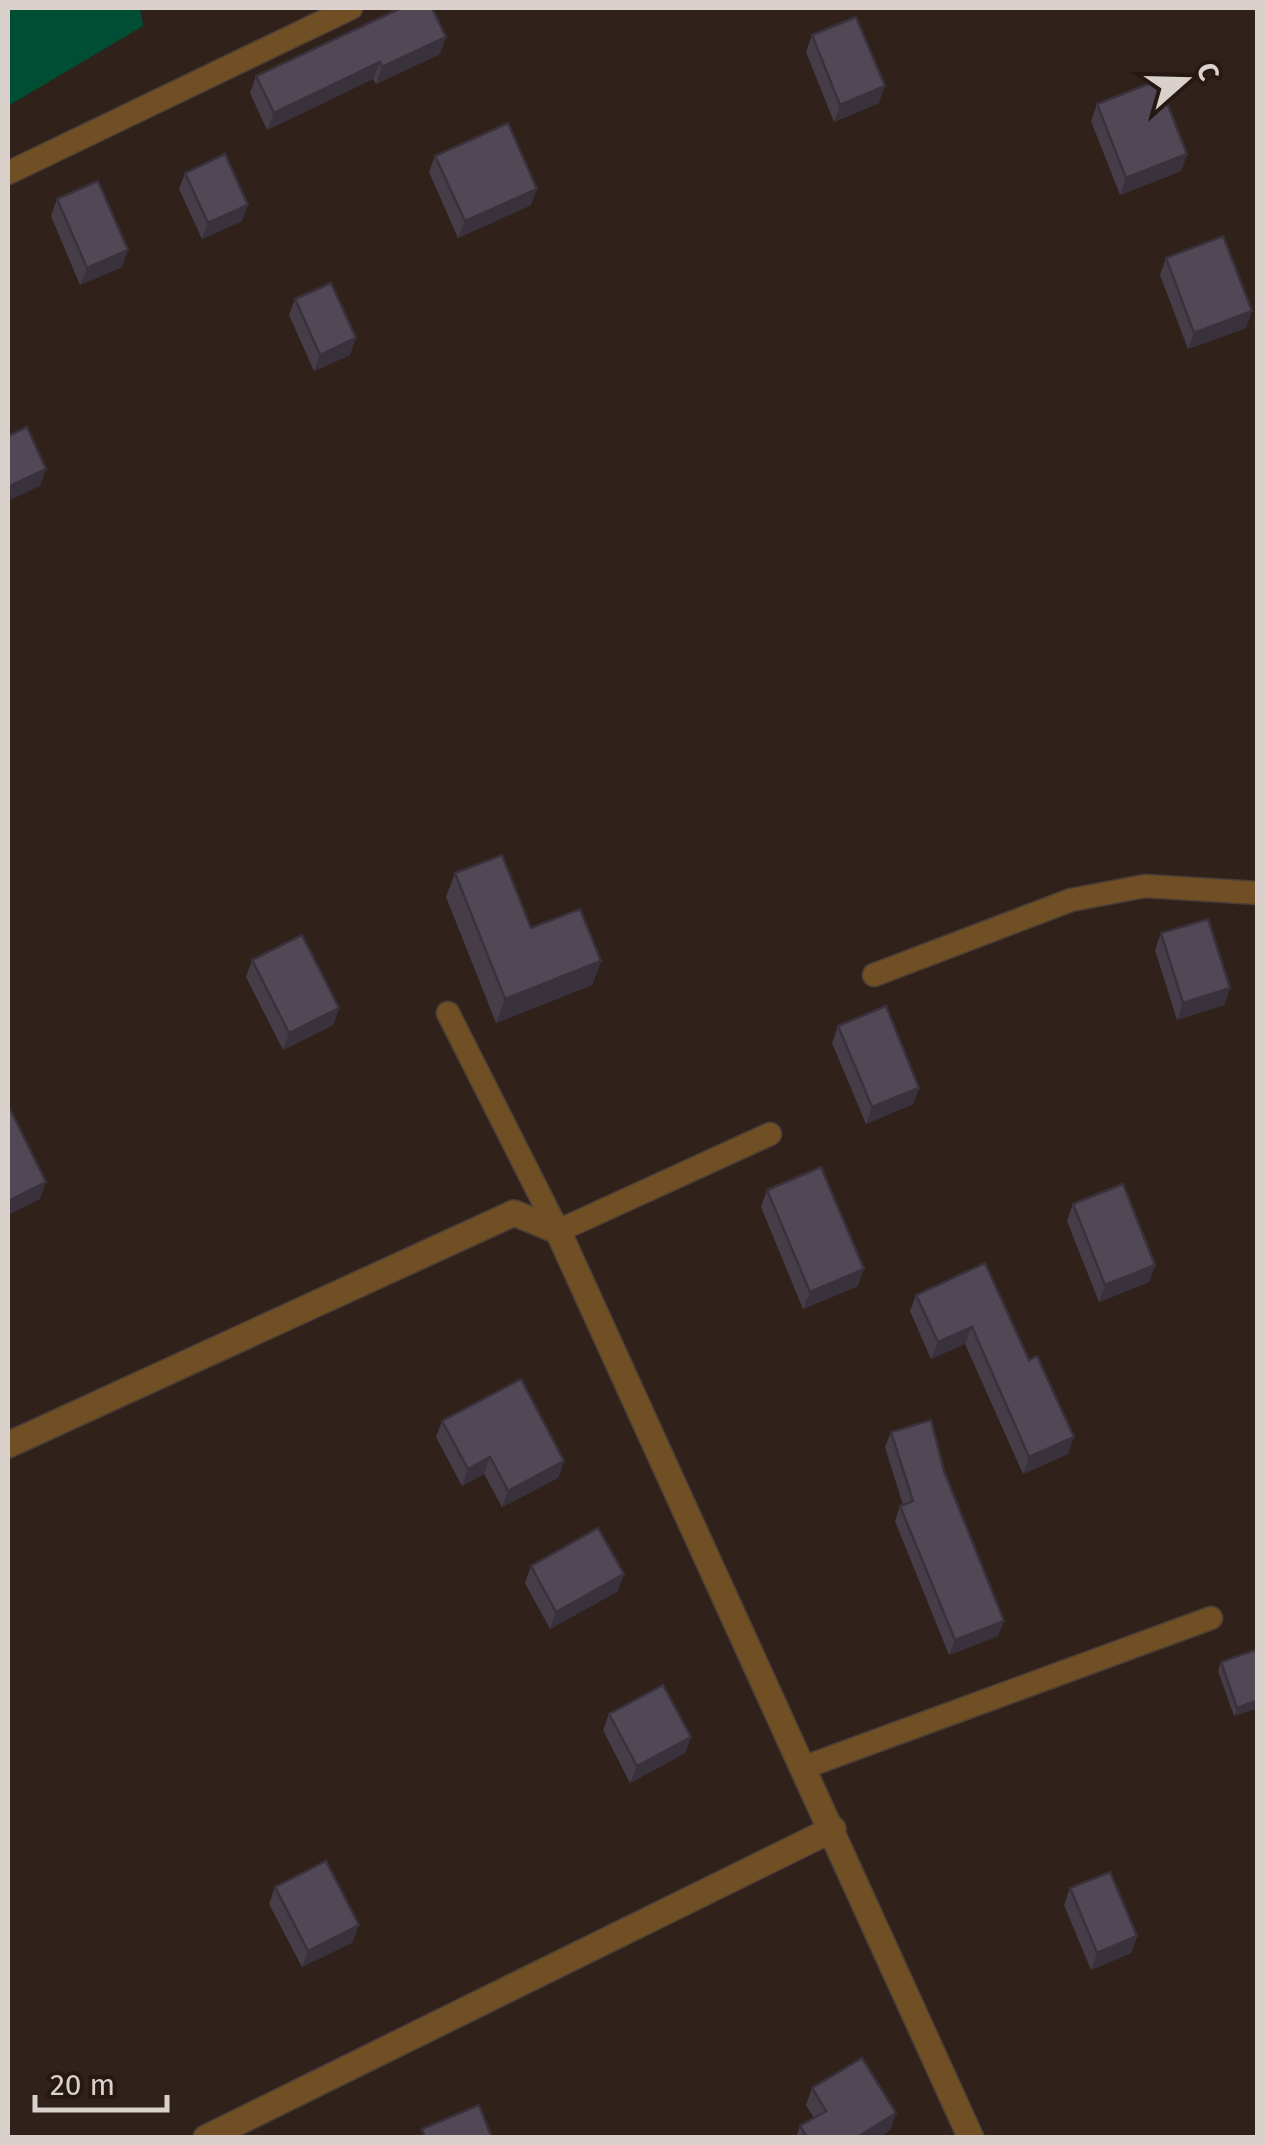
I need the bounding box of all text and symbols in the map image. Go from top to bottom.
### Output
north arrow [1135,30,1235,130]
text: С [1190,58,1226,85]
scale bar [35,2050,168,2112]
text: 20 m [50,2067,115,2103]

